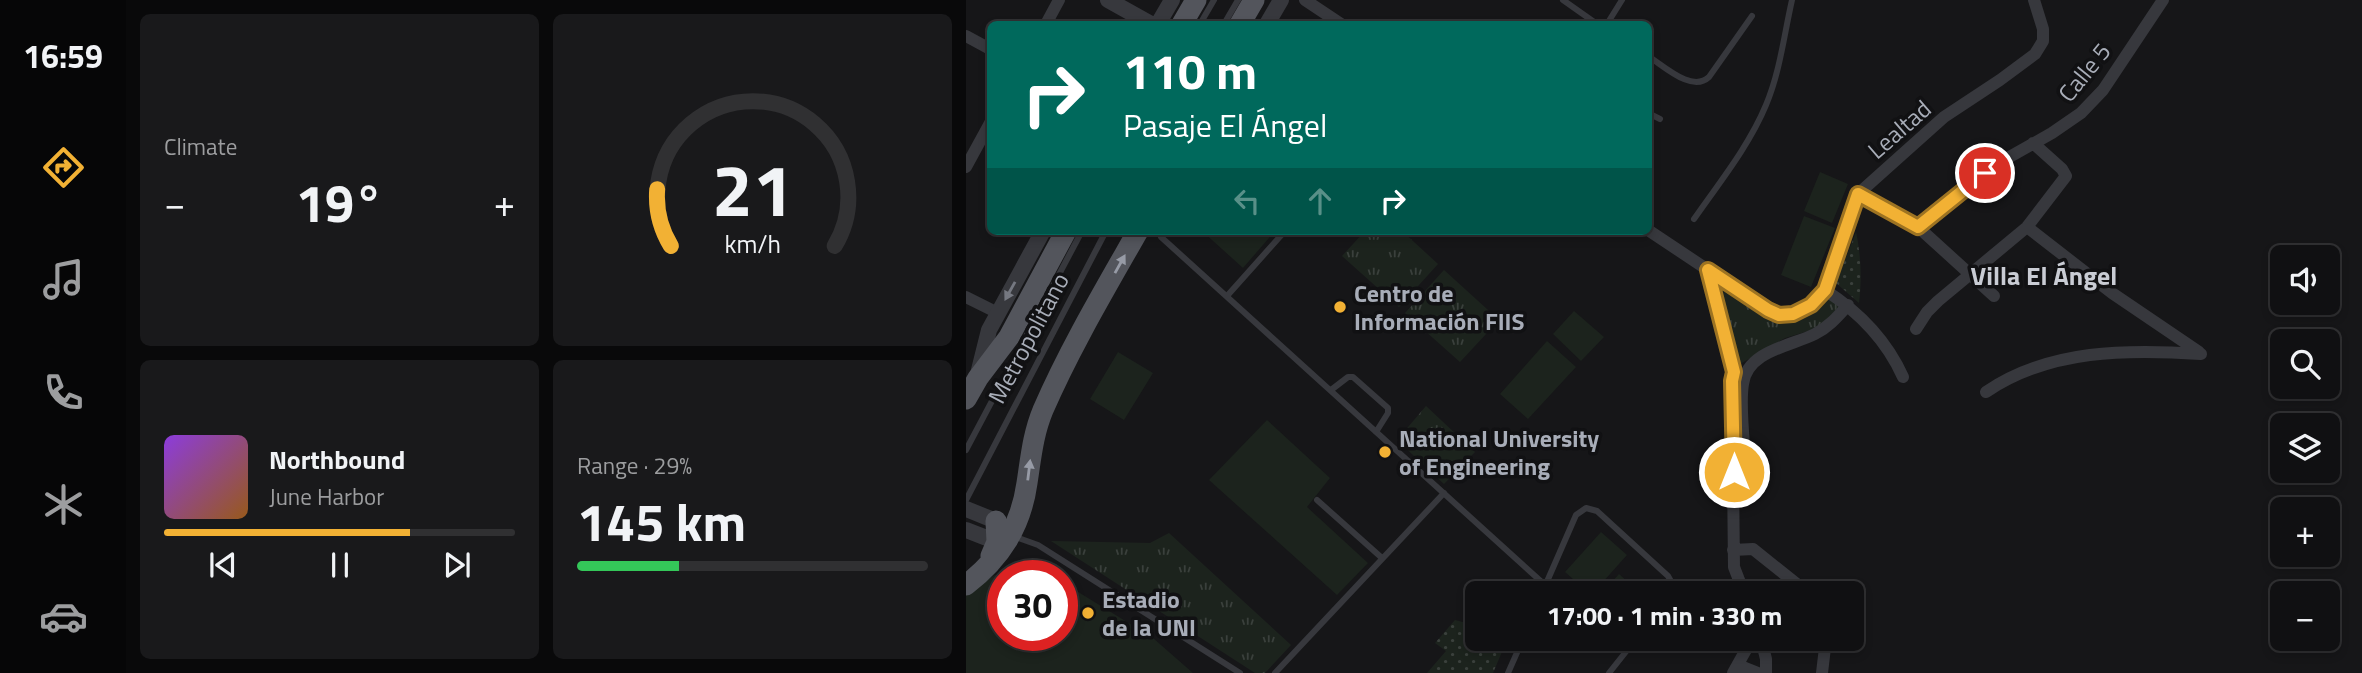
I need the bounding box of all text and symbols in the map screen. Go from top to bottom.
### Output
text: 16:59 [23,32,103,80]
text: 110 m [1123,33,1257,108]
street label: Calle 5 [2049,35,2119,109]
icon: right [1008,49,1099,140]
street label: Lealtad [1859,91,1939,167]
text: Pasaje El Ángel [1123,101,1327,149]
text: Climate [164,129,237,164]
text: 21 [712,134,793,244]
icon: directions [39,143,88,192]
pin [1955,143,2015,203]
icon: arrive [1966,154,2004,192]
text: 19° [296,163,383,242]
text: − [164,174,185,232]
text: + [494,174,515,232]
icon: left [1228,182,1266,220]
icon: ahead [1301,182,1339,220]
icon: right [1374,182,1412,220]
text: km/h [724,225,781,263]
map controls [2270,245,2340,651]
button: sound [2270,245,2340,315]
one-way arrow [1114,254,1126,274]
icon: music [39,255,88,304]
district label: Villa El Ángel [1971,256,2117,295]
street label: Metropolitano [978,266,1078,410]
place label: Centro de Información FIIS [1354,275,1524,339]
one-way arrow [1005,281,1017,301]
marker: Centro de Información FIIS [1332,299,1348,315]
button: search [2270,329,2340,399]
icon: phone [39,368,88,417]
button: layers [2270,413,2340,483]
place label: National University of Engineering [1399,420,1599,484]
position arrow [1697,435,1771,509]
text: Northbound [269,440,405,479]
marker: National University of Engineering [1377,444,1393,460]
text: Range · 29% [577,448,692,483]
one-way arrow [1023,459,1034,481]
text: June Harbor [269,479,384,514]
icon: climate [39,480,88,529]
text: 145 km [577,482,746,561]
button: + [2270,497,2340,567]
icon: previous [204,546,242,584]
icon: pause [321,546,359,584]
icon: next [438,546,476,584]
speed limit sign: 30 [987,560,1078,651]
place label: Estadio de la UNI [1102,581,1196,645]
button: − [2270,581,2340,651]
icon: car [39,592,88,641]
text: 17:00 · 1 min · 330 m [1547,596,1782,635]
marker: Estadio de la UNI [1080,605,1096,621]

